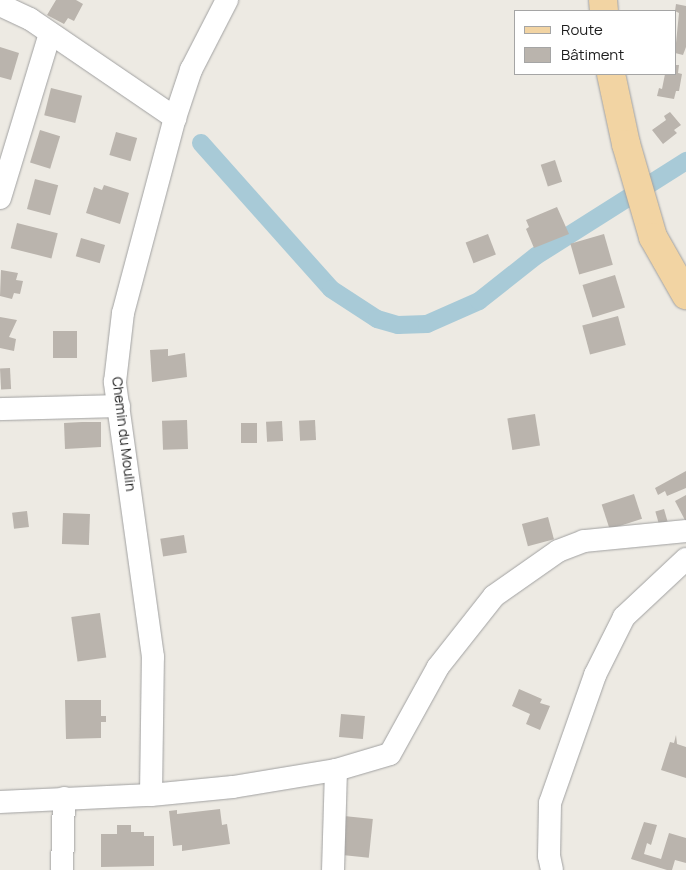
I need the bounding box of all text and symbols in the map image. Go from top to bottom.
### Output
legend [514,10,676,75]
text: Route [561,19,603,40]
text: Bâtiment [561,44,624,65]
street label: Chemin du Moulin [109,376,139,492]

